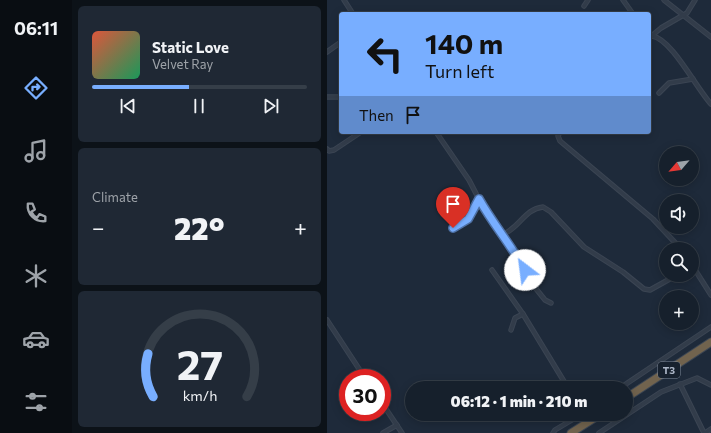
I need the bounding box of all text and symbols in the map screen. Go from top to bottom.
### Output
text: 06:11 [14,17,58,39]
text: 140 m [425,26,503,60]
icon: left [359,28,411,80]
text: Static Love [152,38,229,56]
text: Velvet Ray [152,56,213,72]
text: Turn left [425,60,494,82]
icon: directions [22,74,50,102]
icon: previous [117,95,139,117]
icon: pause [188,95,210,117]
icon: next [260,95,282,117]
icon: arrive [402,104,424,126]
text: Then [359,106,394,124]
icon: music [22,137,50,165]
north arrow [659,146,699,186]
map controls [659,146,699,330]
pin [436,187,470,228]
text: Climate [92,189,138,205]
icon: arrive [442,193,464,215]
button: sound [659,194,699,234]
icon: phone [22,199,50,227]
text: 22° [174,209,225,246]
text: − [92,214,105,241]
text: + [294,214,307,241]
button: search [659,242,699,282]
position arrow [504,249,546,291]
icon: climate [22,262,50,290]
button: + [659,290,699,330]
icon: car [22,325,50,353]
text: 27 [176,338,223,389]
road number: T3 [658,362,680,378]
speed limit sign: 30 [339,369,391,421]
text: km/h [182,385,217,403]
icon: filters [22,388,50,416]
text: 06:12 · 1 min · 210 m [451,392,587,410]

